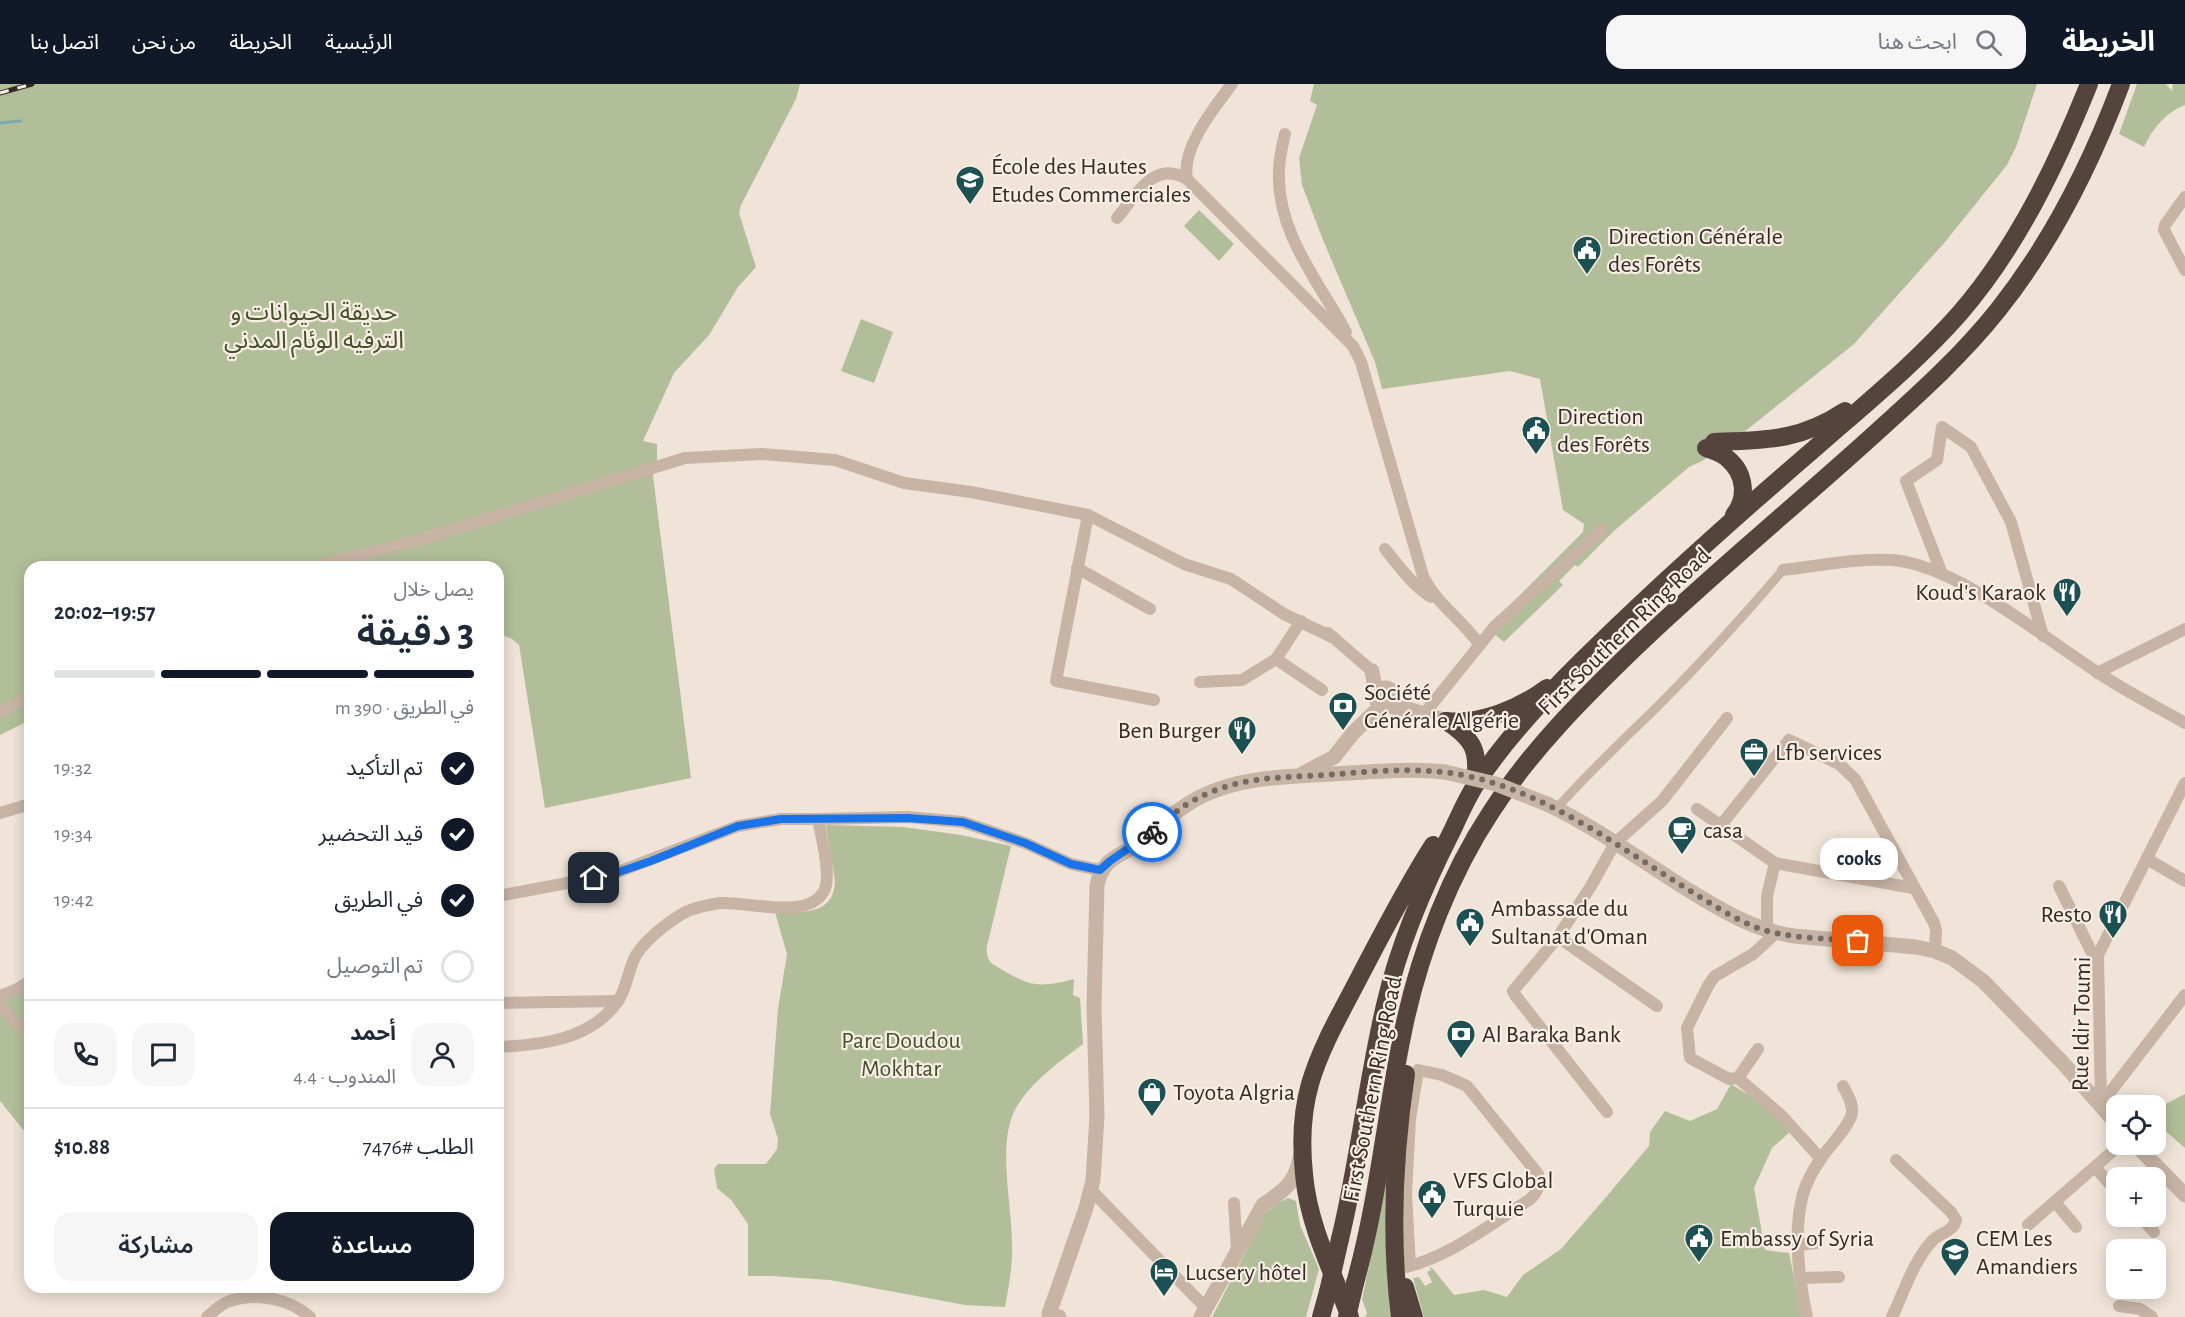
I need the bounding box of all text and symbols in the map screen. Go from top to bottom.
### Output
search box [1606,15,2026,69]
icon: search [1972,26,2005,59]
text: الخريطة [2062,29,2155,57]
text: ابحث هنا [1878,31,1957,53]
text: اتصل بنا [30,32,99,53]
text: من نحن [132,32,196,53]
text: الخريطة [229,32,292,53]
text: الرئيسية [325,32,393,53]
place label: École des Hautes Etudes Commerciales [991,153,1191,207]
school or university icon: École des Hautes Etudes Commerciales [954,164,986,206]
place label: Direction Générale des Forêts [1608,225,1783,277]
public building icon: Direction Générale des Forêts [1571,234,1603,276]
park label: حديقة الحيوانات و الترفيه الوئام المدني [224,301,404,359]
place label: Direction des Forêts [1557,405,1650,457]
public building icon: Direction des Forêts [1520,414,1552,456]
street label: First Southern Ring Road [1534,543,1716,720]
restaurant icon: Koud's Karaok [2051,576,2083,618]
text: يصل خلال [393,580,474,600]
place label: Koud's Karaok [1915,581,2046,605]
text: 19:57–20:02 [54,601,155,623]
text: 3 دقيقة [357,614,474,653]
place label: Société Générale Algérie [1364,681,1519,733]
bank icon: Société Générale Algérie [1327,690,1359,732]
text: في الطريق · 390 m [335,698,474,718]
restaurant icon: Ben Burger [1226,714,1258,756]
place label: Ben Burger [1118,719,1221,743]
office icon: Lfb services [1738,736,1770,778]
place label: Lfb services [1775,741,1882,765]
icon: check [441,752,474,785]
text: تم التأكيد [346,757,423,779]
text: 19:32 [54,758,92,778]
courier [1122,802,1182,862]
cafe icon: casa [1666,814,1698,856]
icon: bike [1136,816,1169,849]
icon: check [441,818,474,851]
place label: casa [1703,819,1743,843]
text: قيد التحضير [319,823,423,845]
text: 19:34 [54,824,93,844]
callout: cooks [1819,839,1897,881]
text: cooks [1836,849,1882,869]
pin [568,852,619,903]
icon: home [577,861,610,894]
icon: check [441,884,474,917]
text: في الطريق [334,889,423,911]
text: 19:42 [54,890,94,910]
place label: Ambassade du Sultanat d'Oman [1491,897,1648,949]
restaurant icon: Resto [2097,898,2129,940]
place label: Resto [2040,903,2092,927]
public building icon: Ambassade du Sultanat d'Oman [1454,906,1486,948]
pin [1832,915,1883,966]
icon: bag [1841,924,1874,957]
text: تم التوصيل [327,955,423,977]
street label: Rue Idir Toumi [2069,956,2095,1092]
street label: First Southern Ring Road [1339,974,1407,1204]
bank icon: Al Baraka Bank [1445,1018,1477,1060]
text: أحمد [350,1022,396,1044]
button: phone [54,1023,117,1086]
button: chat [132,1023,195,1086]
button: person [411,1023,474,1086]
place label: Al Baraka Bank [1482,1023,1621,1047]
park label: Parc Doudou Mokhtar [841,1029,961,1081]
text: المندوب · 4.4 [293,1067,396,1087]
shop icon: Toyota Algria [1136,1076,1168,1118]
place label: Toyota Algria [1173,1081,1295,1105]
map controls [2106,1095,2166,1299]
button: locate [2106,1095,2166,1155]
text: $10.88 [54,1136,110,1158]
text: الطلب #7476 [363,1136,474,1158]
button: + [2106,1167,2166,1227]
place label: VFS Global Turquie [1453,1169,1553,1221]
public building icon: VFS Global Turquie [1416,1178,1448,1220]
button: مشاركة [54,1212,258,1281]
button: مساعدة [270,1212,474,1281]
public building icon: Embassy of Syria [1683,1222,1715,1264]
place label: Embassy of Syria [1720,1227,1874,1251]
place label: CEM Les Amandiers [1976,1227,2078,1279]
school or university icon: CEM Les Amandiers [1939,1236,1971,1278]
button: − [2106,1239,2166,1299]
hotel icon: Lucsery hôtel [1148,1256,1180,1298]
place label: Lucsery hôtel [1185,1261,1307,1285]

